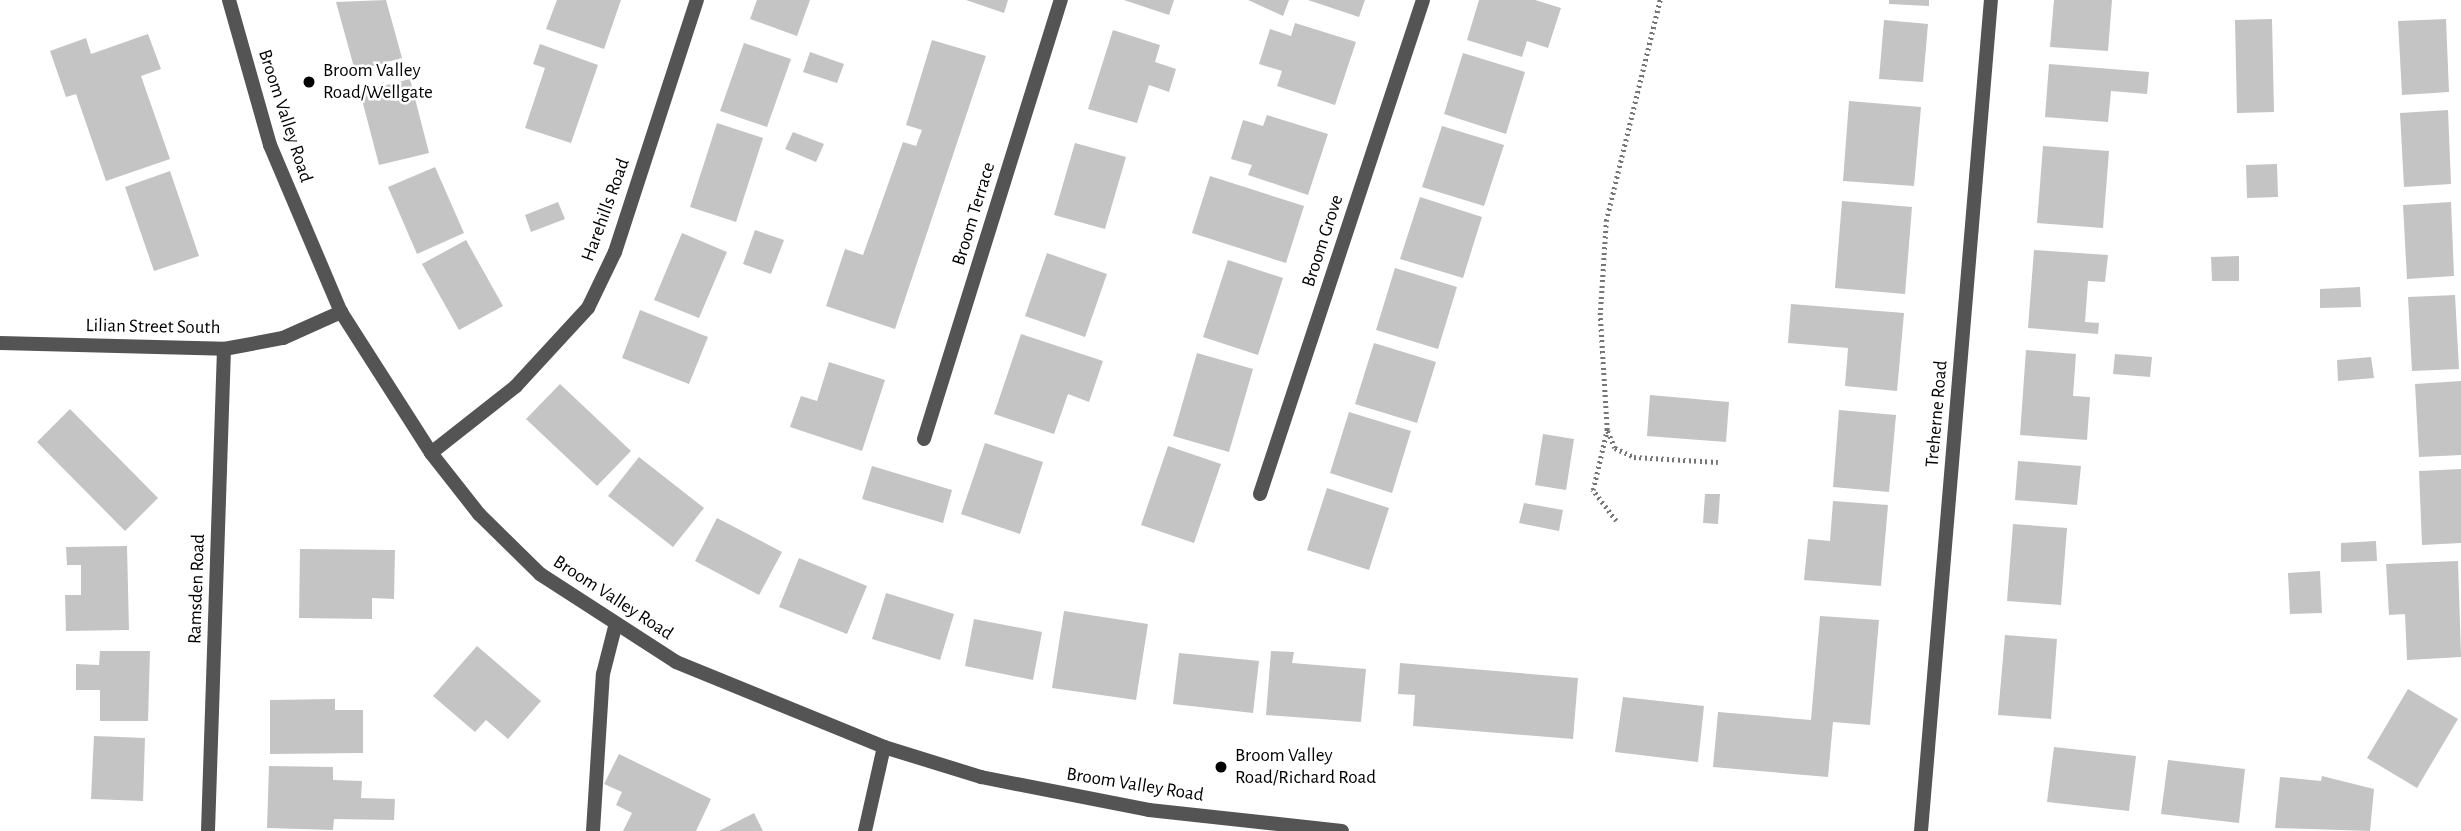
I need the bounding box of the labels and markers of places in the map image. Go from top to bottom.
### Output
place label: Broom Valley Road/Wellgate [323,60,433,104]
marker: Broom Valley Road/Wellgate [301,74,317,90]
place label: Broom Valley Road/Richard Road [1235,745,1376,789]
marker: Broom Valley Road/Richard Road [1213,759,1229,775]

